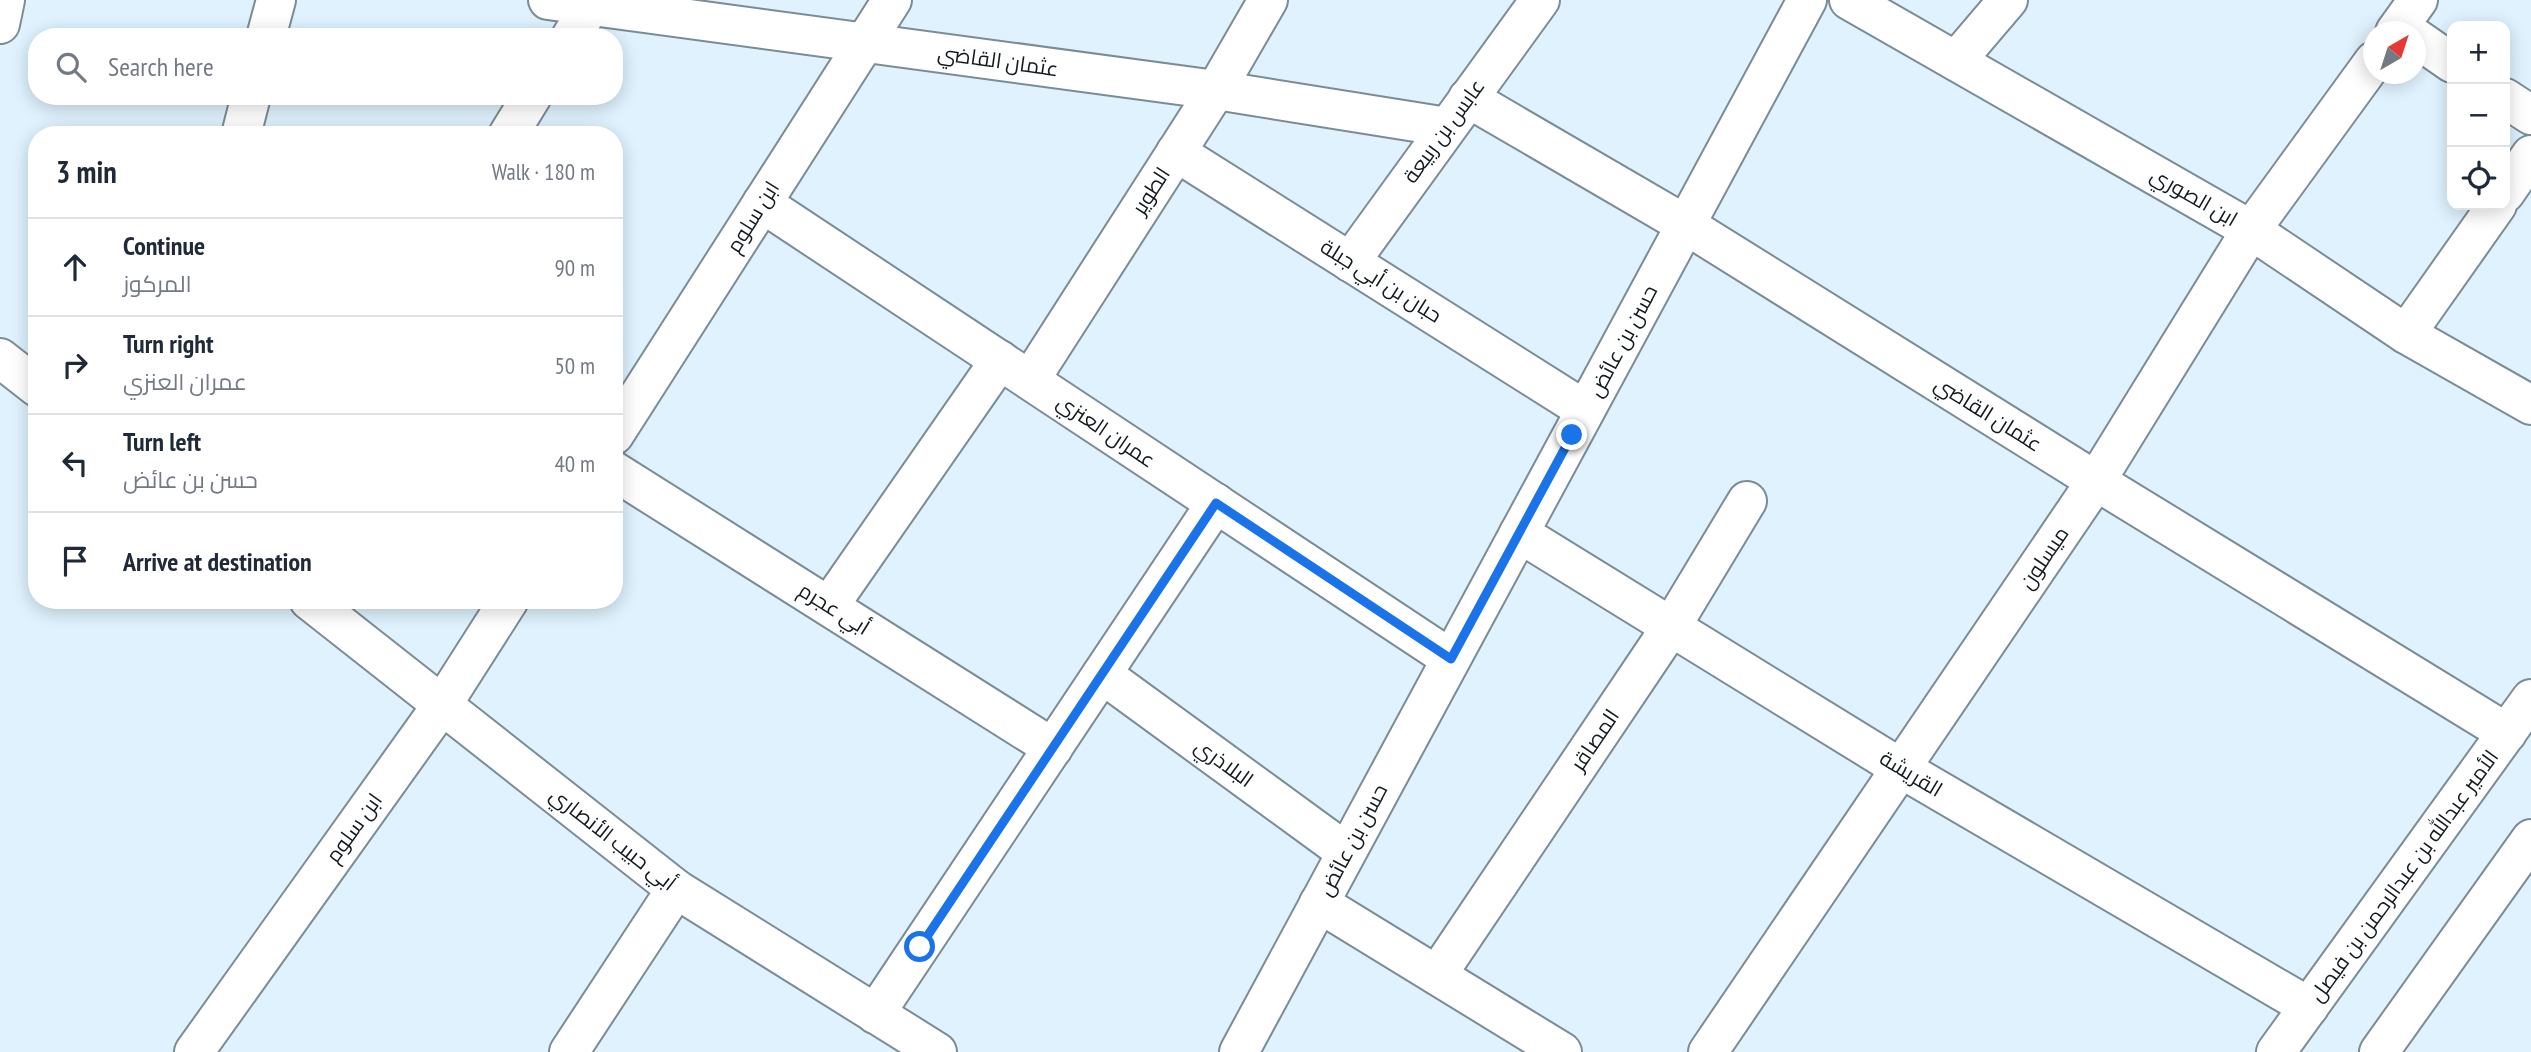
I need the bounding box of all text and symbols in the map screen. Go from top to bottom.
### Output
north arrow [2363,21,2426,84]
map controls [2447,21,2510,210]
button: + [2447,21,2510,84]
search box [28,28,623,105]
street label: عثمان القاضي [936,39,1060,84]
icon: search [52,48,90,86]
text: Search here [108,50,214,83]
street label: عابس بن ربيعة [1397,73,1490,188]
button: − [2447,84,2510,147]
button: locate [2447,147,2510,210]
text: 3 min [56,152,117,191]
text: Walk · 180 m [492,157,595,186]
street label: ابن الصوري [2144,161,2243,235]
street label: الطوير [1125,162,1176,220]
street label: ابن سلوم [720,176,786,258]
text: Continue [123,229,205,262]
street label: حبان بن أبي جبلة [1314,233,1447,331]
icon: ahead [56,248,94,286]
text: 90 m [554,253,595,282]
text: المركوز [123,269,192,298]
street label: حسن بن عائض [1582,280,1663,401]
text: Turn right [123,327,214,360]
icon: right [56,346,94,384]
text: 50 m [554,351,595,380]
text: عمران العنزي [123,367,247,396]
street label: عثمان القاضي [1928,370,2047,459]
street label: عمران العنزي [1050,388,1161,476]
route end [1556,419,1587,450]
text: Turn left [123,425,201,458]
icon: left [56,444,94,482]
text: 40 m [554,449,595,478]
text: حسن بن عائض [123,465,258,494]
street label: ميسلون [2013,521,2074,594]
icon: arrive [56,542,94,580]
text: Arrive at destination [123,545,312,578]
street label: أبي عجرم [792,576,875,643]
street label: المصاقر [1564,704,1625,777]
street label: البلاذري [1188,732,1259,795]
street label: القريشة [1875,744,1948,803]
street label: الأمير عبدالله بن عبدالرحمن بن فيصل [2303,744,2504,1007]
street label: حسن بن عائض [1312,779,1393,900]
street label: أبي حبيب الأنصاري [543,781,682,899]
street label: ابن سلوم [319,788,389,868]
route start [904,931,935,962]

